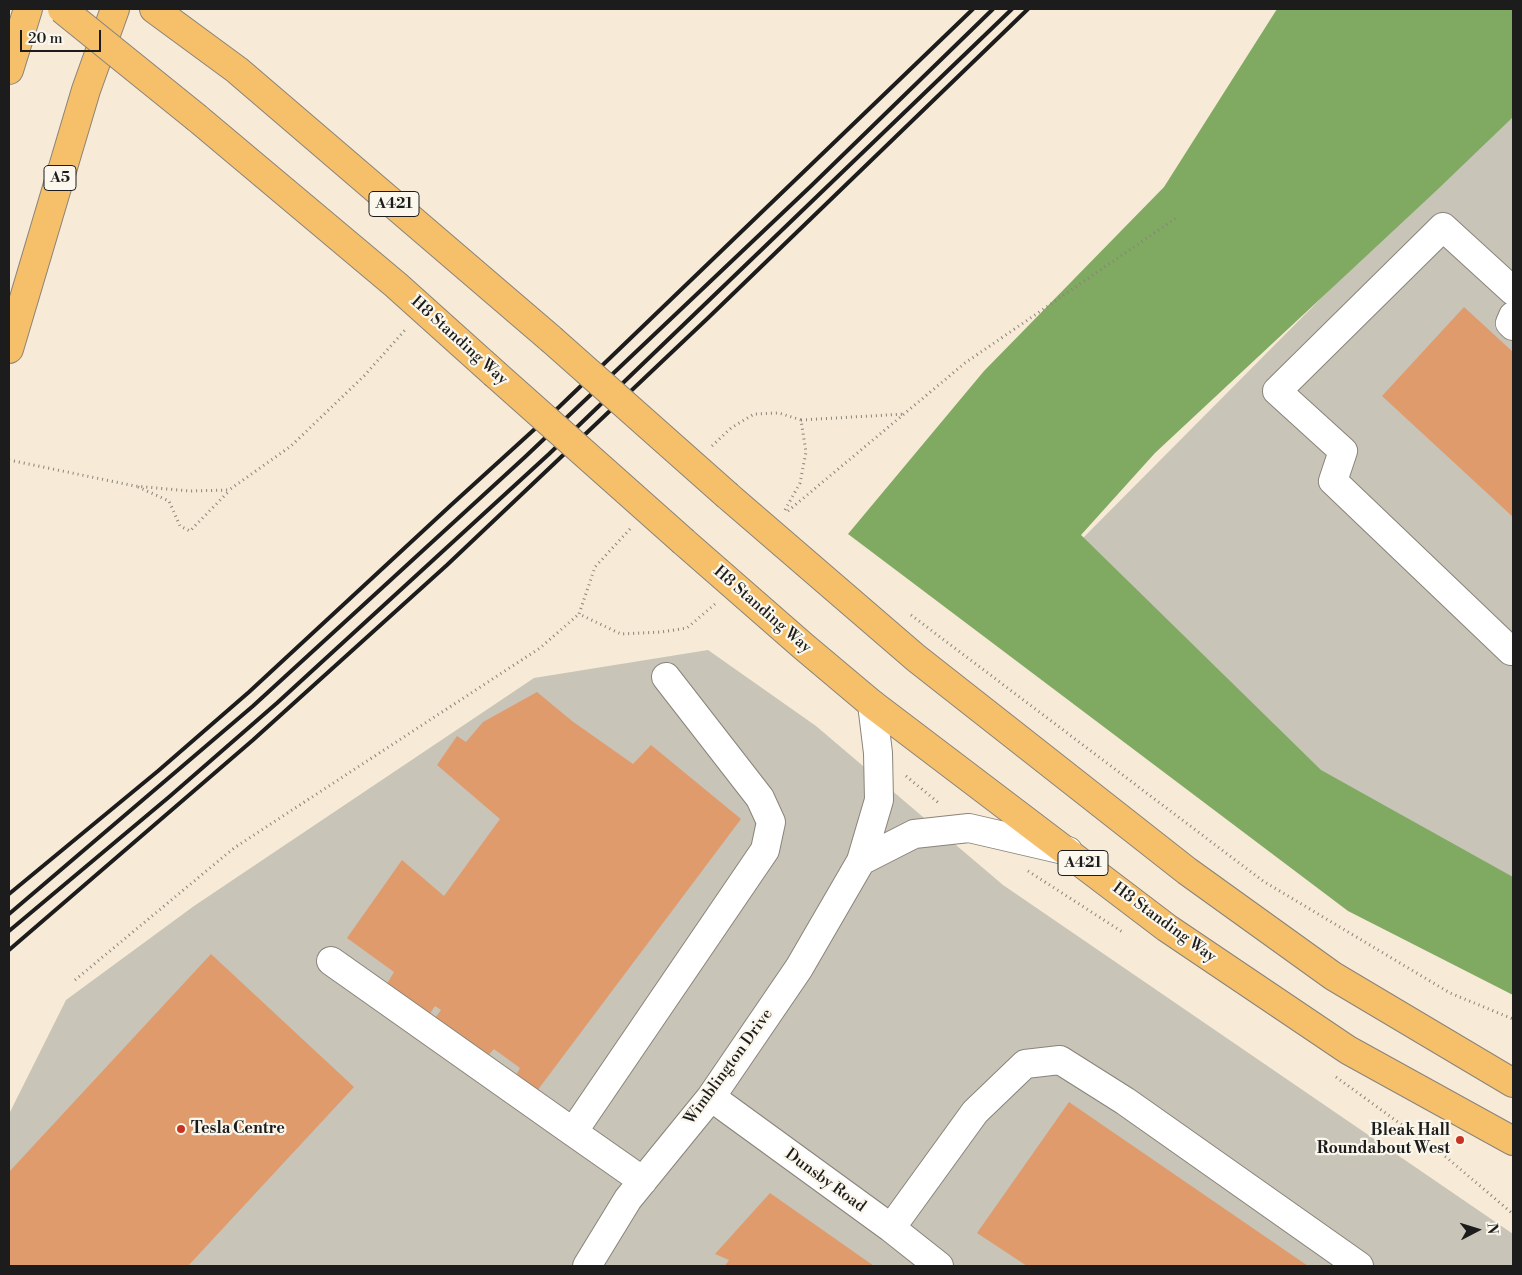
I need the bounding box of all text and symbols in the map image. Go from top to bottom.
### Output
scale bar [22,20,104,52]
text: 20 m [28,29,63,48]
road number: A5 [44,166,76,190]
road number: A421 [369,192,419,216]
street label: H8 Standing Way [407,293,511,389]
street label: H8 Standing Way [709,562,815,658]
road number: A421 [1058,850,1108,876]
street label: H8 Standing Way [1108,879,1220,967]
street label: Wimblington Drive [681,1005,777,1129]
place label: Tesla Centre [191,1119,285,1139]
place label: Bleak Hall Roundabout West [1317,1121,1450,1159]
marker: Tesla Centre [175,1123,187,1135]
marker: Bleak Hall Roundabout West [1454,1134,1466,1146]
street label: Dunsby Road [781,1145,869,1217]
north arrow [1452,1205,1502,1255]
text: N [1482,1222,1501,1235]

